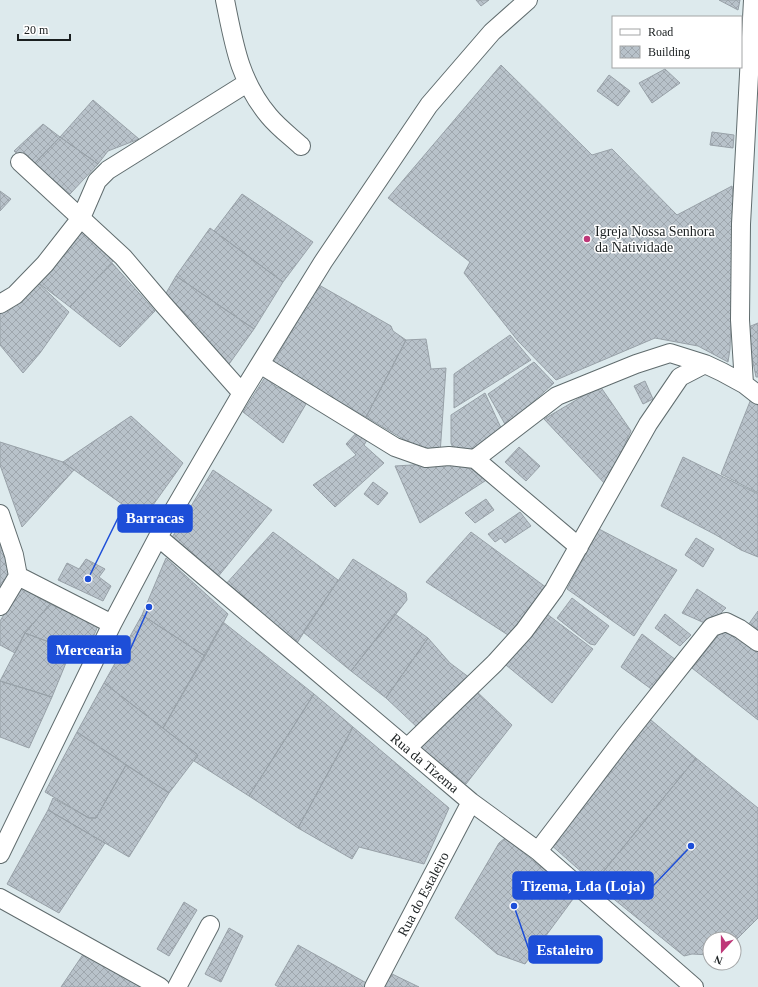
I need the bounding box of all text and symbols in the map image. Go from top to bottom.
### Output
scale bar [18,16,70,42]
legend [612,16,742,68]
text: 20 m [24,23,49,37]
text: Road [648,25,673,39]
text: Building [648,45,690,59]
place label: Igreja Nossa Senhora da Natividade [595,224,716,255]
marker: Igreja Nossa Senhora da Natividade [582,234,592,244]
callout: Barracas [118,505,192,532]
text: Barracas [126,510,184,526]
callout: Mercearia [48,636,130,663]
text: Mercearia [56,642,123,658]
street label: Rua da Tizema [388,731,462,797]
street label: Rua do Estaleiro [395,850,452,939]
callout: Tizema, Lda (Loja) [513,872,653,899]
text: Tizema, Lda (Loja) [521,878,645,895]
north arrow [702,931,742,971]
callout: Estaleiro [529,936,602,963]
text: Estaleiro [536,942,594,958]
text: N [713,953,724,967]

